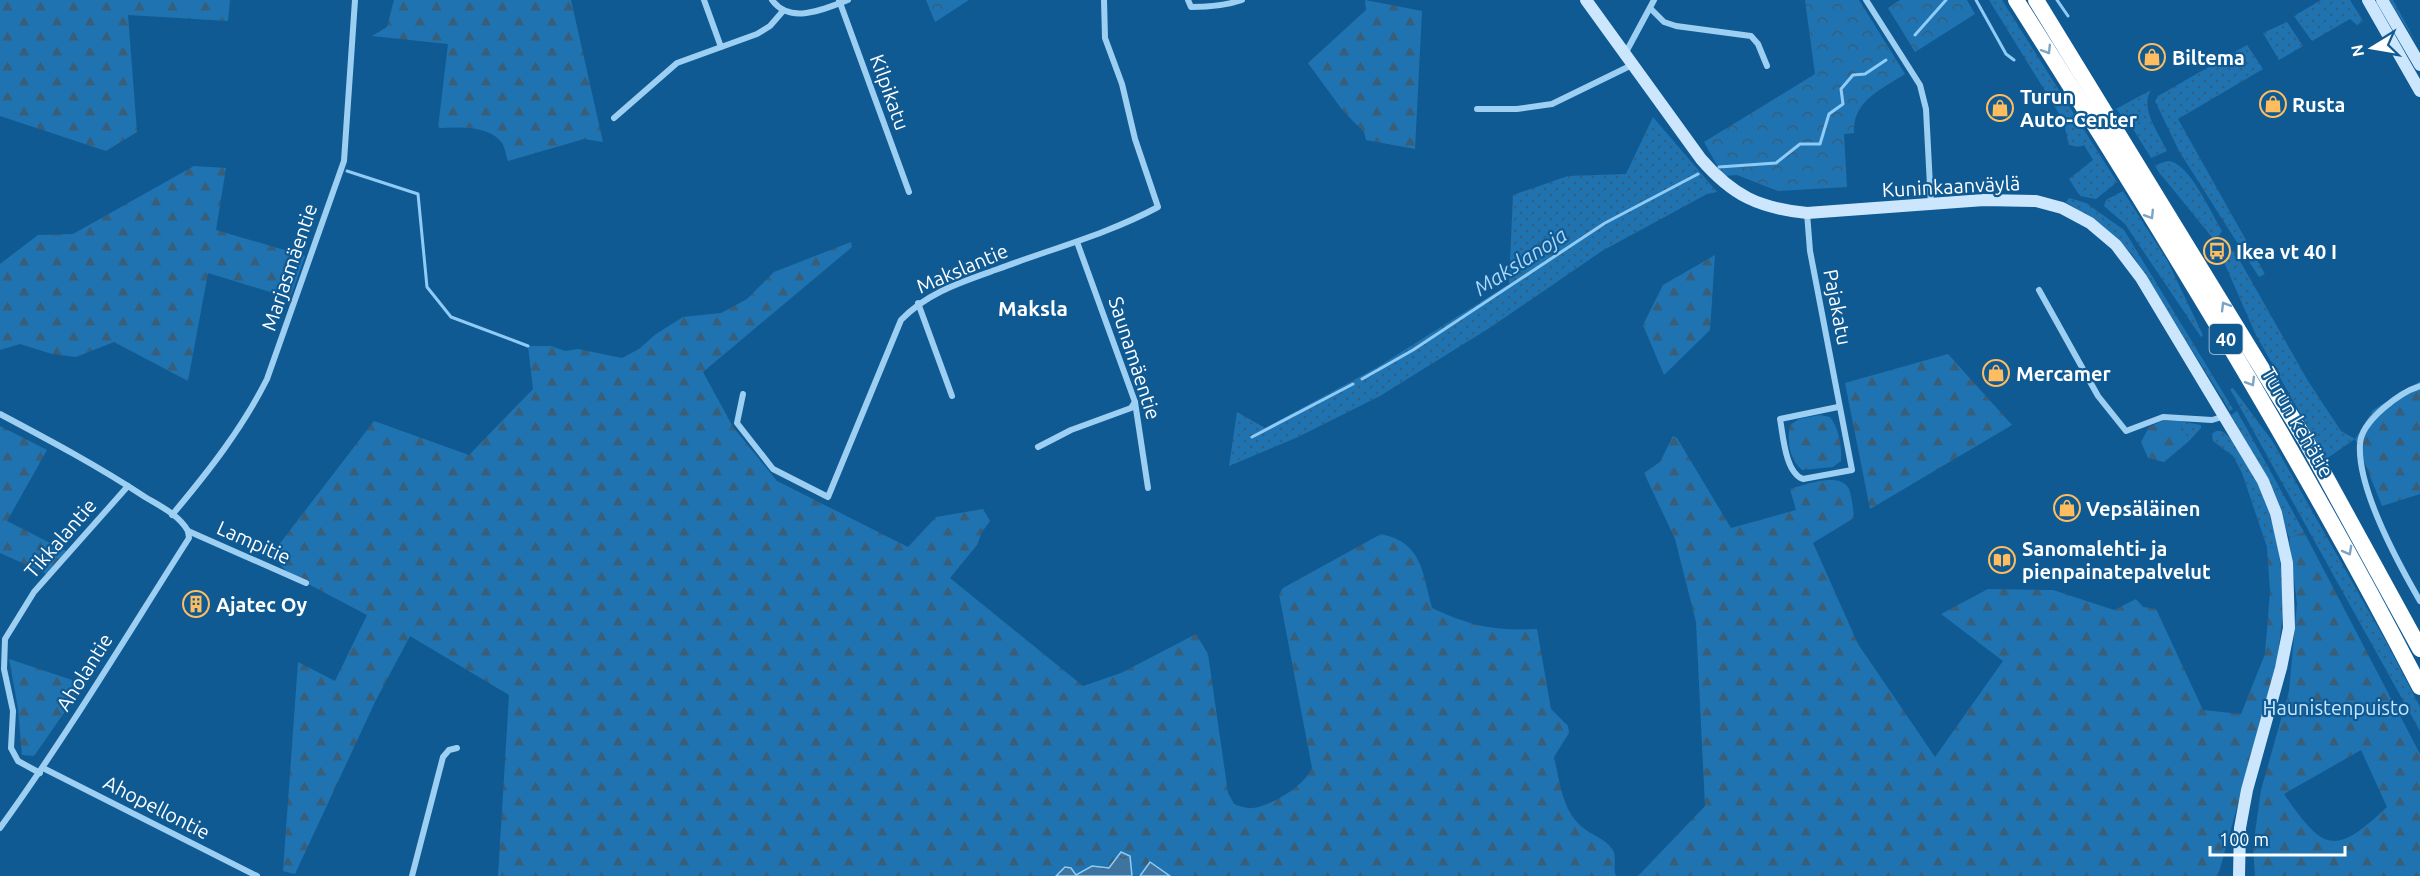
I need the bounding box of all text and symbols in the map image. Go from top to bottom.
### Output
north arrow [2342,18,2402,78]
shop icon: Biltema [2137,42,2167,72]
text: N [2347,43,2367,58]
one-way arrow [2040,44,2052,54]
place label: Biltema [2172,46,2245,69]
street label: Kilpikatu [866,51,914,133]
place label: Turun Auto-Center [2020,85,2138,131]
shop icon: Rusta [2258,89,2288,119]
shop icon: Turun Auto-Center [1985,93,2015,123]
place label: Rusta [2292,93,2345,116]
street label: Kuninkaanväylä [1881,171,2021,201]
street label: Marjasmäentie [257,200,321,334]
one-way arrow [2142,209,2154,219]
water label: Makslanoja [1469,222,1571,300]
bus stop icon: Ikea vt 40 I [2202,236,2232,266]
street label: Makslantie [913,238,1011,298]
place label: Ikea vt 40 I [2236,240,2337,263]
street label: Pajakatu [1819,267,1857,347]
street label: Saunamäentie [1104,294,1166,422]
district label: Maksla [998,296,1068,320]
one-way arrow [2221,302,2233,312]
road number: 40 [2210,324,2242,354]
shop icon: Mercamer [1981,358,2011,388]
place label: Mercamer [2016,362,2111,385]
street label: Turun kehätie [2257,363,2339,481]
one-way arrow [2244,376,2255,386]
shop icon: Vepsäläinen [2052,493,2082,523]
street label: Tikkalantie [19,494,101,582]
place label: Vepsäläinen [2086,497,2200,520]
street label: Lampitie [214,516,294,568]
place label: Sanomalehti- ja pienpainatepalvelut [2022,537,2211,583]
library icon: Sanomalehti- ja pienpainatepalvelut [1987,545,2017,575]
one-way arrow [2340,545,2352,556]
building icon: Ajatec Oy [181,589,211,619]
place label: Ajatec Oy [216,593,308,616]
street label: Aholantie [51,629,117,715]
park label: Haunistenpuisto [2262,696,2410,719]
street label: Ahopellontie [100,770,214,844]
scale bar [2210,819,2345,857]
text: 100 m [2219,829,2269,849]

